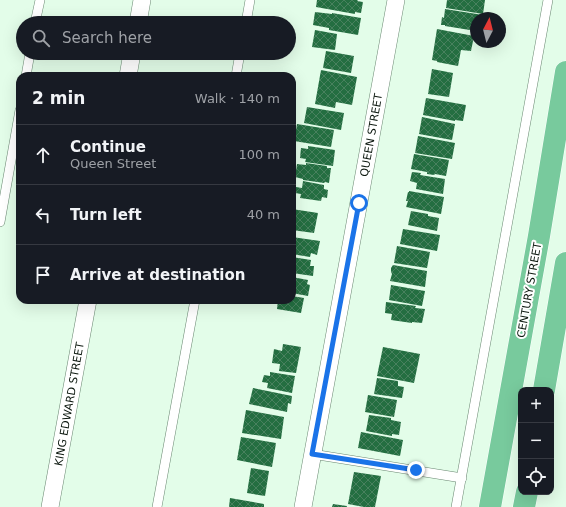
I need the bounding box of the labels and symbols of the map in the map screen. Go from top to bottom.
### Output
north arrow [470,12,506,48]
street label: QUEEN STREET [358,92,385,178]
route start [350,194,368,212]
street label: CENTURY STREET [515,241,544,339]
street label: KING EDWARD STREET [52,341,87,467]
route end [407,461,425,479]

